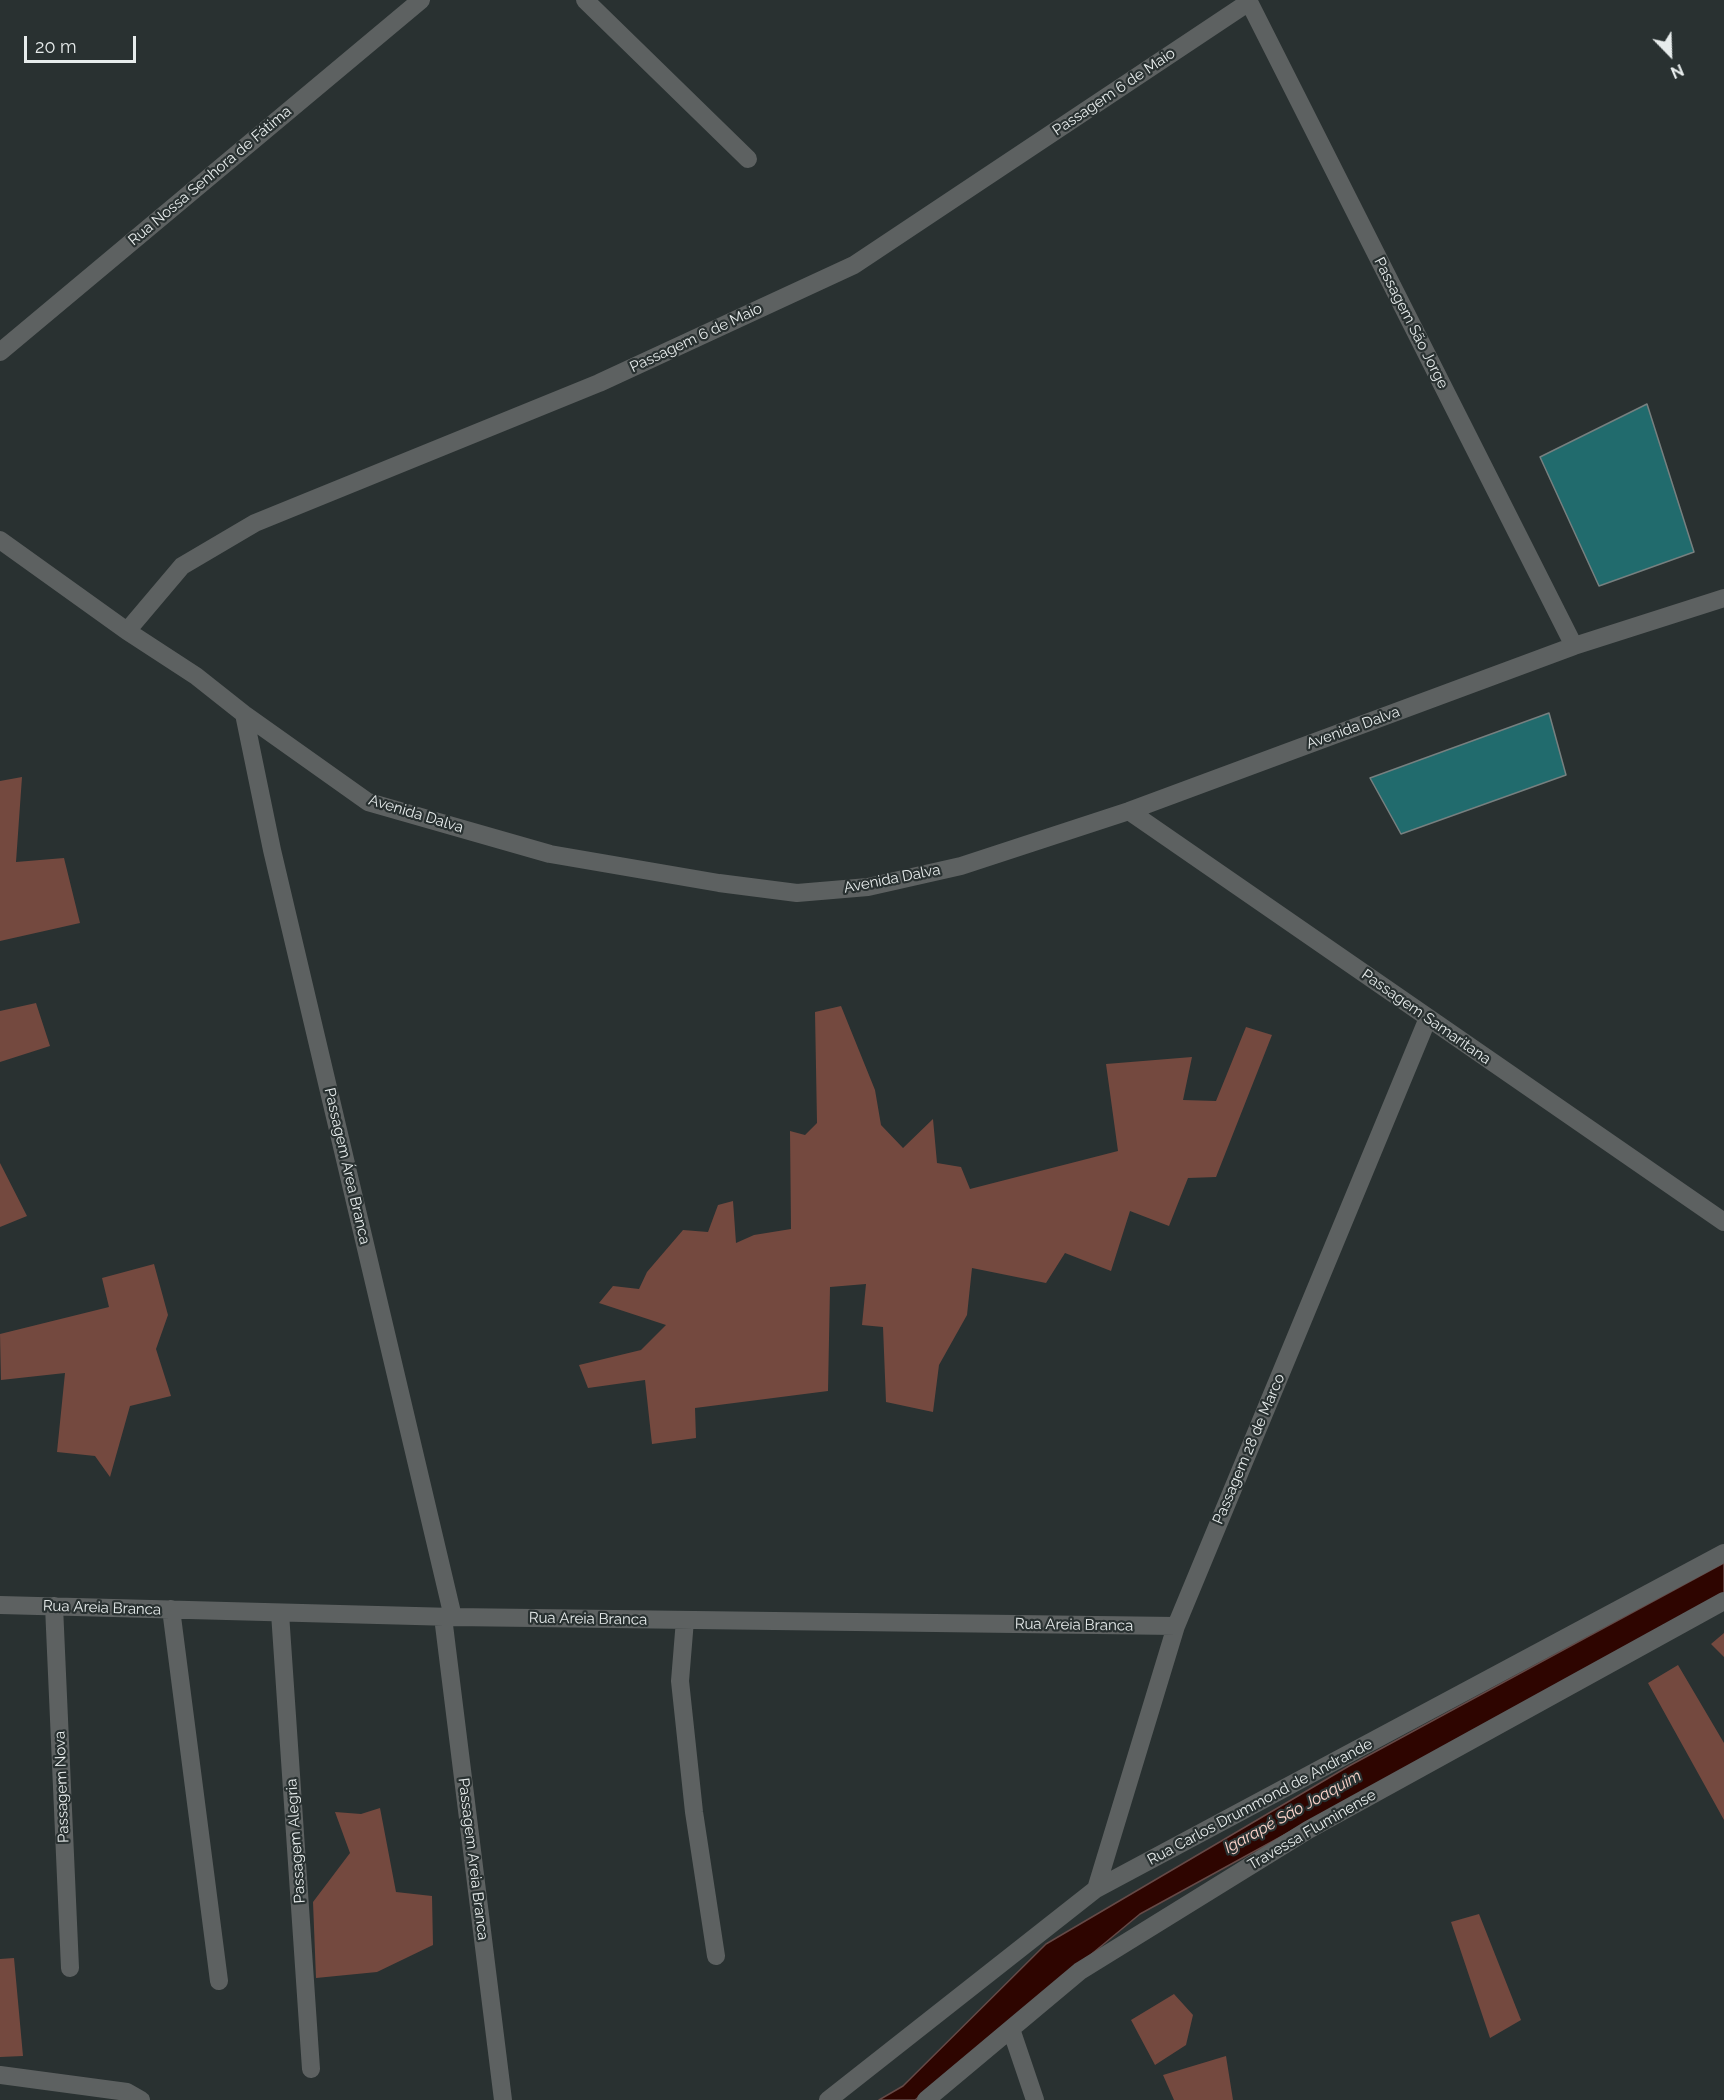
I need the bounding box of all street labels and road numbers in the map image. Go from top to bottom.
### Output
street label: Passagem 6 de Maio [1049,44,1179,140]
street label: Rua Nossa Senhora de Fátima [125,103,295,249]
street label: Passagem São Jorge [1370,254,1452,392]
street label: Passagem 6 de Maio [627,299,765,377]
street label: Avenida Dalva [1304,703,1402,753]
street label: Avenida Dalva [366,791,466,837]
street label: Avenida Dalva [842,861,942,897]
street label: Passagem Samaritana [1358,966,1494,1068]
street label: Passagem Área Branca [320,1086,374,1246]
street label: Passagem 28 de Marco [1209,1371,1289,1527]
street label: Rua Areia Branca [43,1597,161,1619]
street label: Rua Areia Branca [529,1609,647,1629]
street label: Rua Areia Branca [1015,1615,1133,1635]
street label: Passagem Nova [51,1731,73,1843]
street label: Rua Carlos Drummond de Andrande [1144,1735,1376,1869]
street label: Passagem Areia Branca [454,1777,492,1941]
street label: Passagem Alegria [283,1778,309,1904]
street label: Travessa Fluminense [1245,1786,1379,1874]

